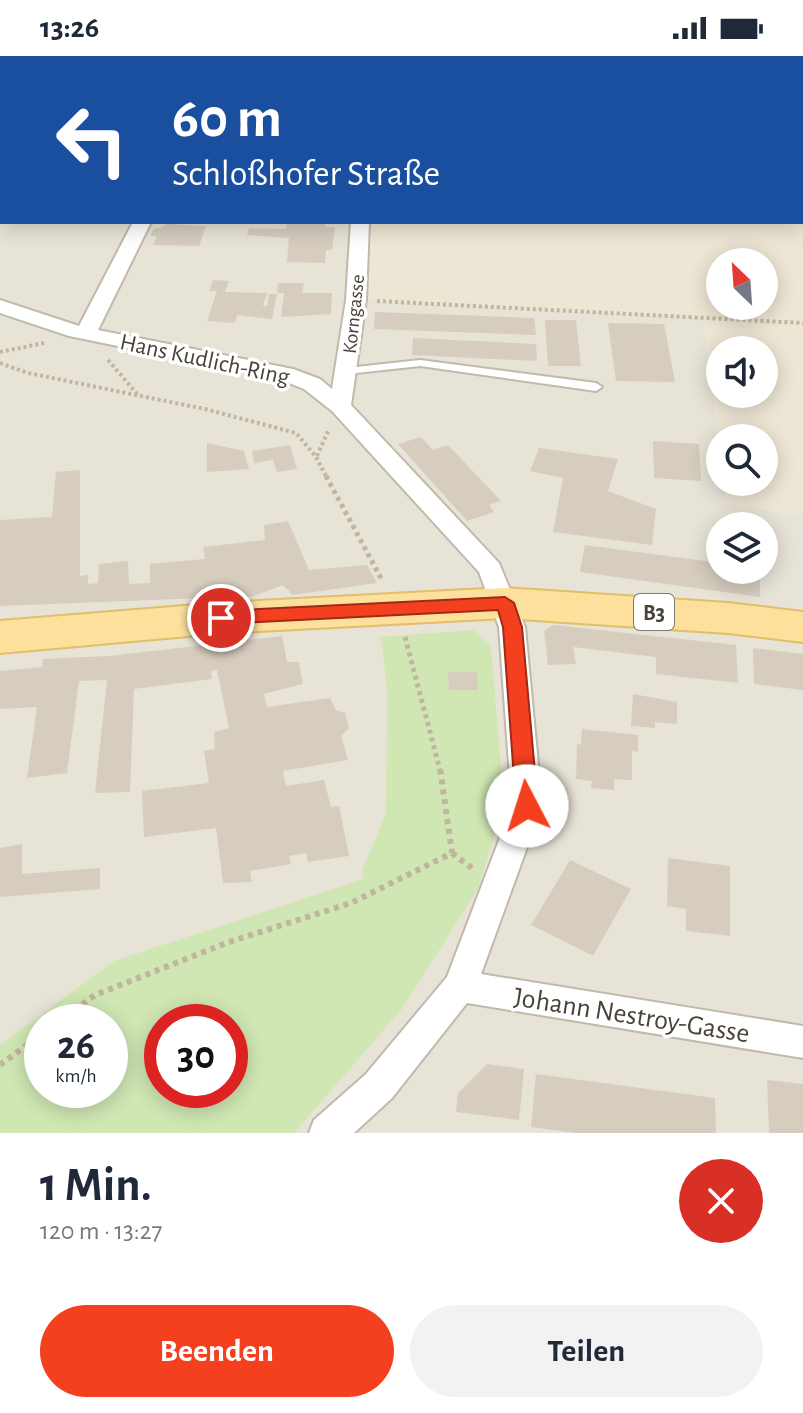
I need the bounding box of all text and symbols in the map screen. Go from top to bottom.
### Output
text: 13:26 [40,13,99,43]
icon: left [40,88,144,192]
text: 60 m [172,91,282,147]
text: Schloßhofer Straße [172,156,440,192]
north arrow [706,248,778,320]
map controls [706,248,778,584]
street label: Korngasse [340,273,368,355]
street label: Hans Kudlich-Ring [118,330,292,390]
button: sound [706,336,778,408]
button: search [706,424,778,496]
button: layers [706,512,778,584]
pin [187,584,255,652]
road number: B3 [634,594,674,630]
icon: arrive [199,596,243,640]
position arrow [485,764,569,848]
street label: Johann Nestroy-Gasse [512,984,752,1048]
speed limit sign: 30 [144,1004,248,1108]
text: 26 [57,1026,95,1066]
text: km/h [55,1066,97,1086]
button: close [679,1159,763,1243]
text: 1 Min. [40,1162,152,1210]
text: 120 m · 13:27 [40,1218,162,1244]
button: Beenden [40,1305,394,1397]
button: Teilen [410,1305,763,1397]

